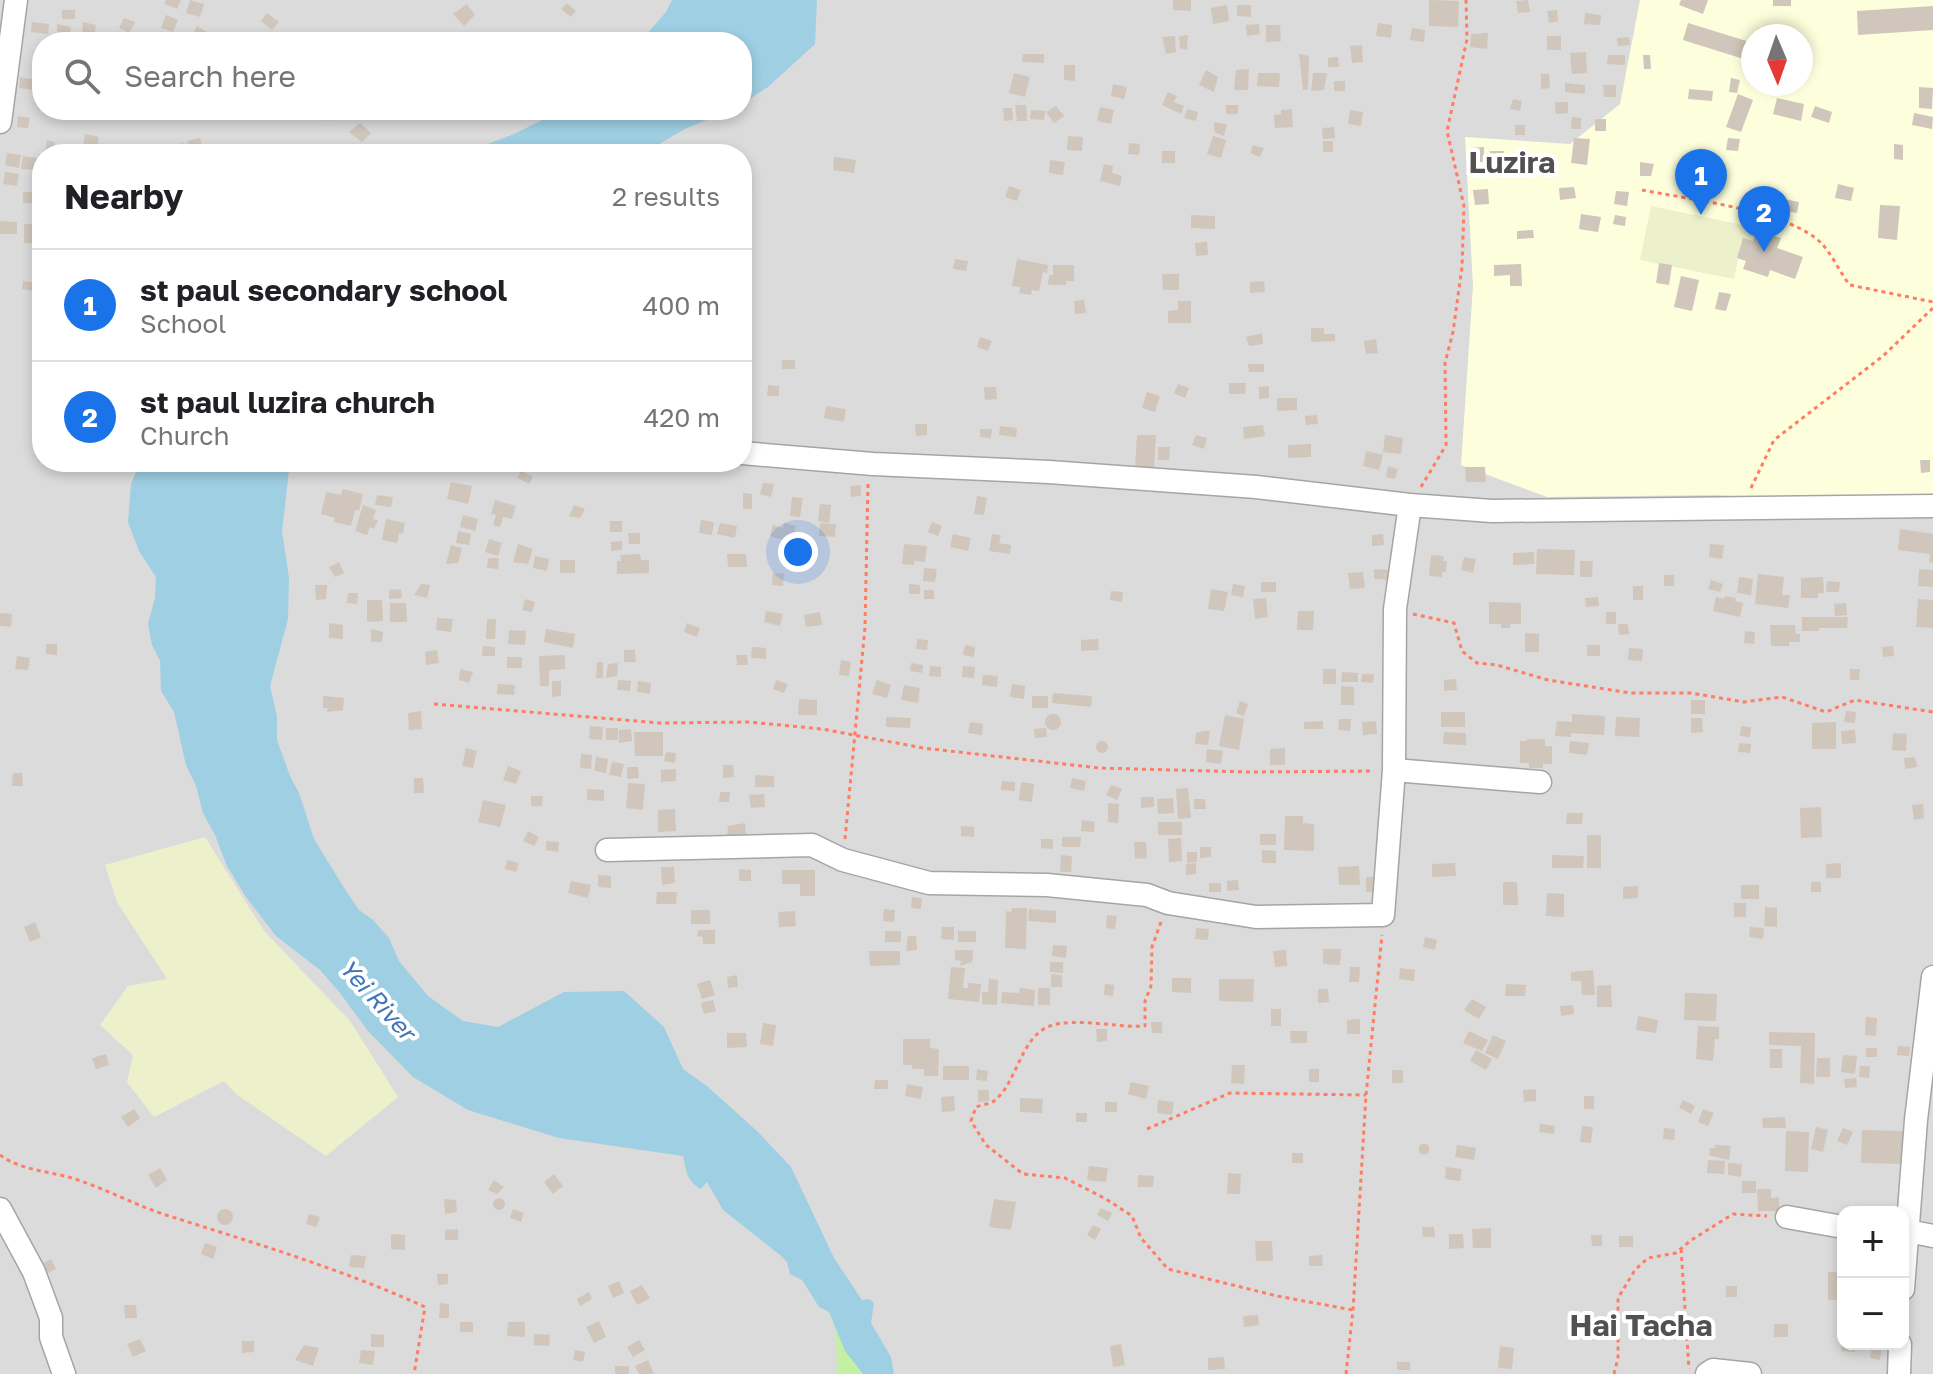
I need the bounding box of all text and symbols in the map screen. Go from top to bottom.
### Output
north arrow [1741,24,1813,96]
search box [32,32,752,120]
icon: search [60,54,104,98]
text: Search here [124,58,296,94]
district label: Luzira [1469,144,1555,180]
pin: 1 [1675,149,1727,215]
text: Nearby [64,176,184,216]
text: 2 results [612,181,720,212]
pin: 2 [1738,186,1790,252]
text: st paul secondary school [140,272,507,308]
text: 1 [83,290,97,321]
text: 400 m [642,290,720,321]
text: School [140,308,226,339]
text: st paul luzira church [140,384,435,420]
text: 2 [82,402,98,433]
text: 420 m [643,402,720,433]
text: Church [140,420,229,451]
your location [778,532,818,572]
water label: Yei River [334,953,424,1048]
map controls [1837,1206,1909,1350]
button: + [1837,1206,1909,1278]
button: − [1837,1278,1909,1350]
district label: Hai Tacha [1569,1307,1713,1343]

